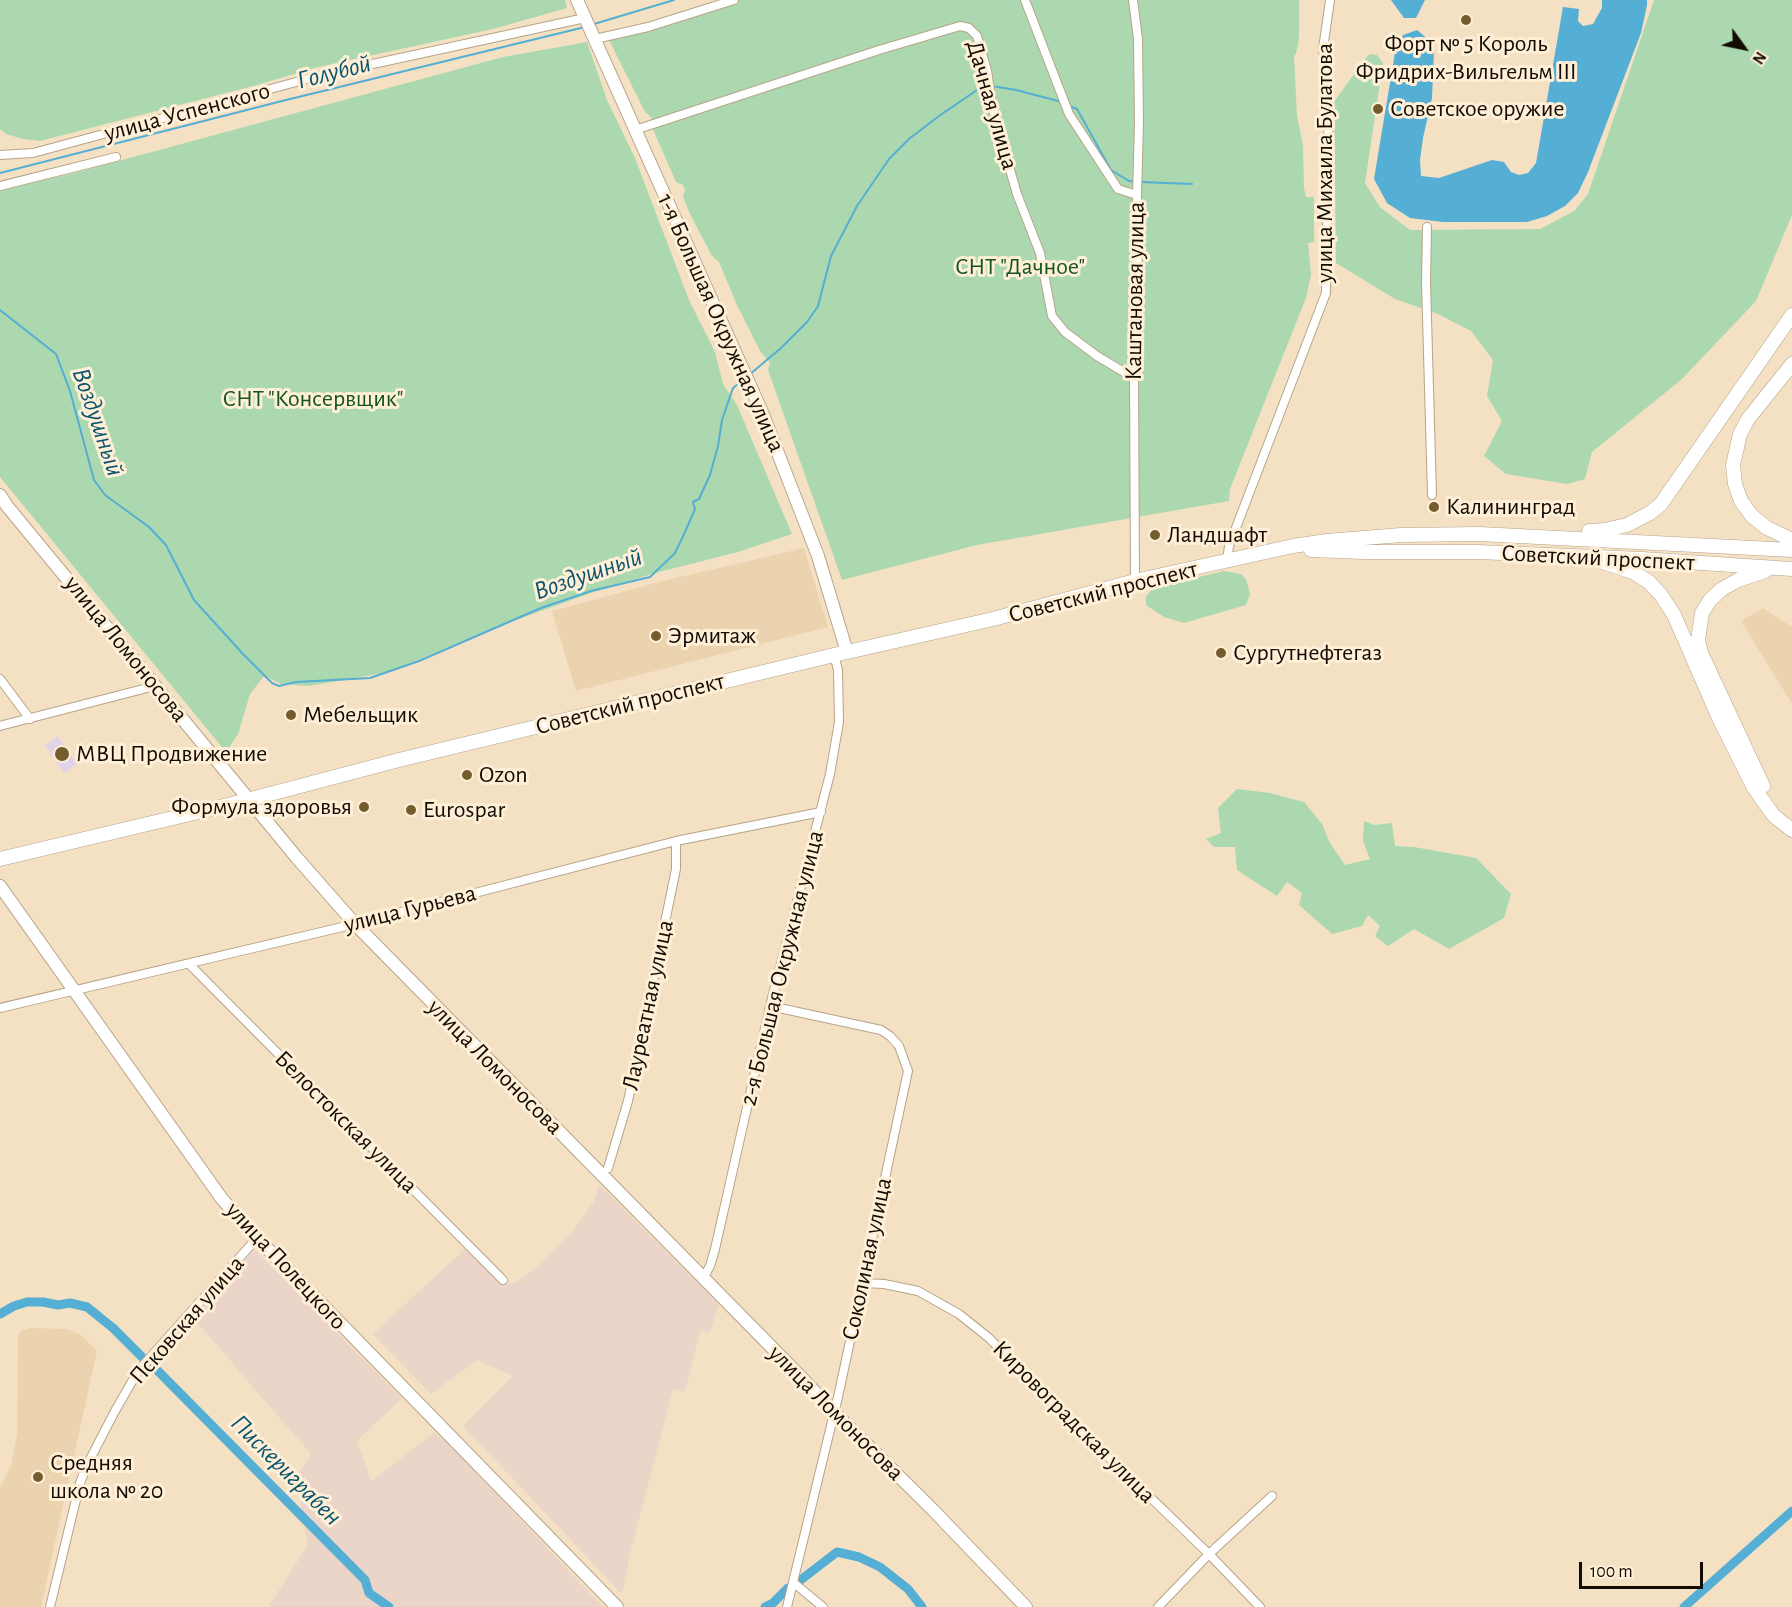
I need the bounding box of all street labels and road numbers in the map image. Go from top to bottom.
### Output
street label: Дачная улица [960,37,1024,173]
street label: улица Михаила Булатова [1311,43,1339,283]
street label: улица Успенского [101,76,273,148]
street label: 1-я Большая Окружная улица [651,189,791,457]
street label: Каштановая улица [1119,201,1151,381]
street label: Советский проспект [1501,539,1695,577]
street label: Советский проспект [1006,555,1200,629]
street label: улица Ломоносова [58,570,194,728]
street label: Советский проспект [533,667,727,741]
street label: 2-я Большая Окружная улица [734,827,830,1109]
street label: улица Гурьева [341,879,479,939]
street label: Лауреатная улица [616,917,680,1093]
street label: улица Ломоносова [421,993,569,1141]
street label: Белостокская улица [268,1044,424,1200]
street label: Соколиная улица [836,1175,898,1343]
street label: улица Полецкого [219,1196,353,1336]
street label: Псковская улица [123,1250,251,1390]
street label: Кировоградская улица [986,1334,1162,1510]
street label: улица Ломоносова [762,1339,910,1487]

